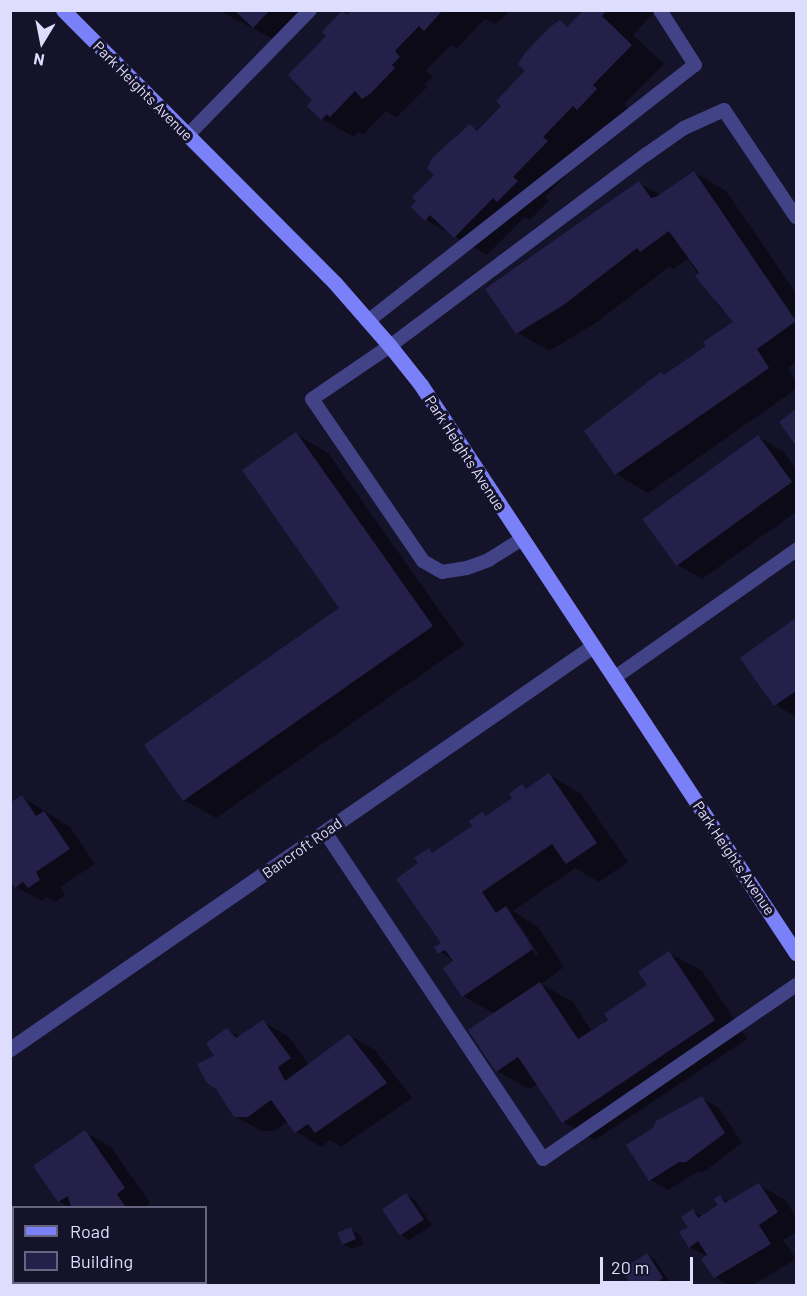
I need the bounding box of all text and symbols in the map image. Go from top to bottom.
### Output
north arrow [12,12,72,72]
street label: Park Heights Avenue [89,37,197,145]
text: N [32,50,46,70]
street label: Park Heights Avenue [421,392,509,514]
street label: Park Heights Avenue [689,798,779,918]
street label: Bancroft Road [259,814,345,882]
legend [12,1206,207,1284]
text: Road [70,1220,110,1242]
scale bar [603,1245,696,1283]
text: Building [70,1250,133,1272]
text: 20 m [611,1256,649,1278]

